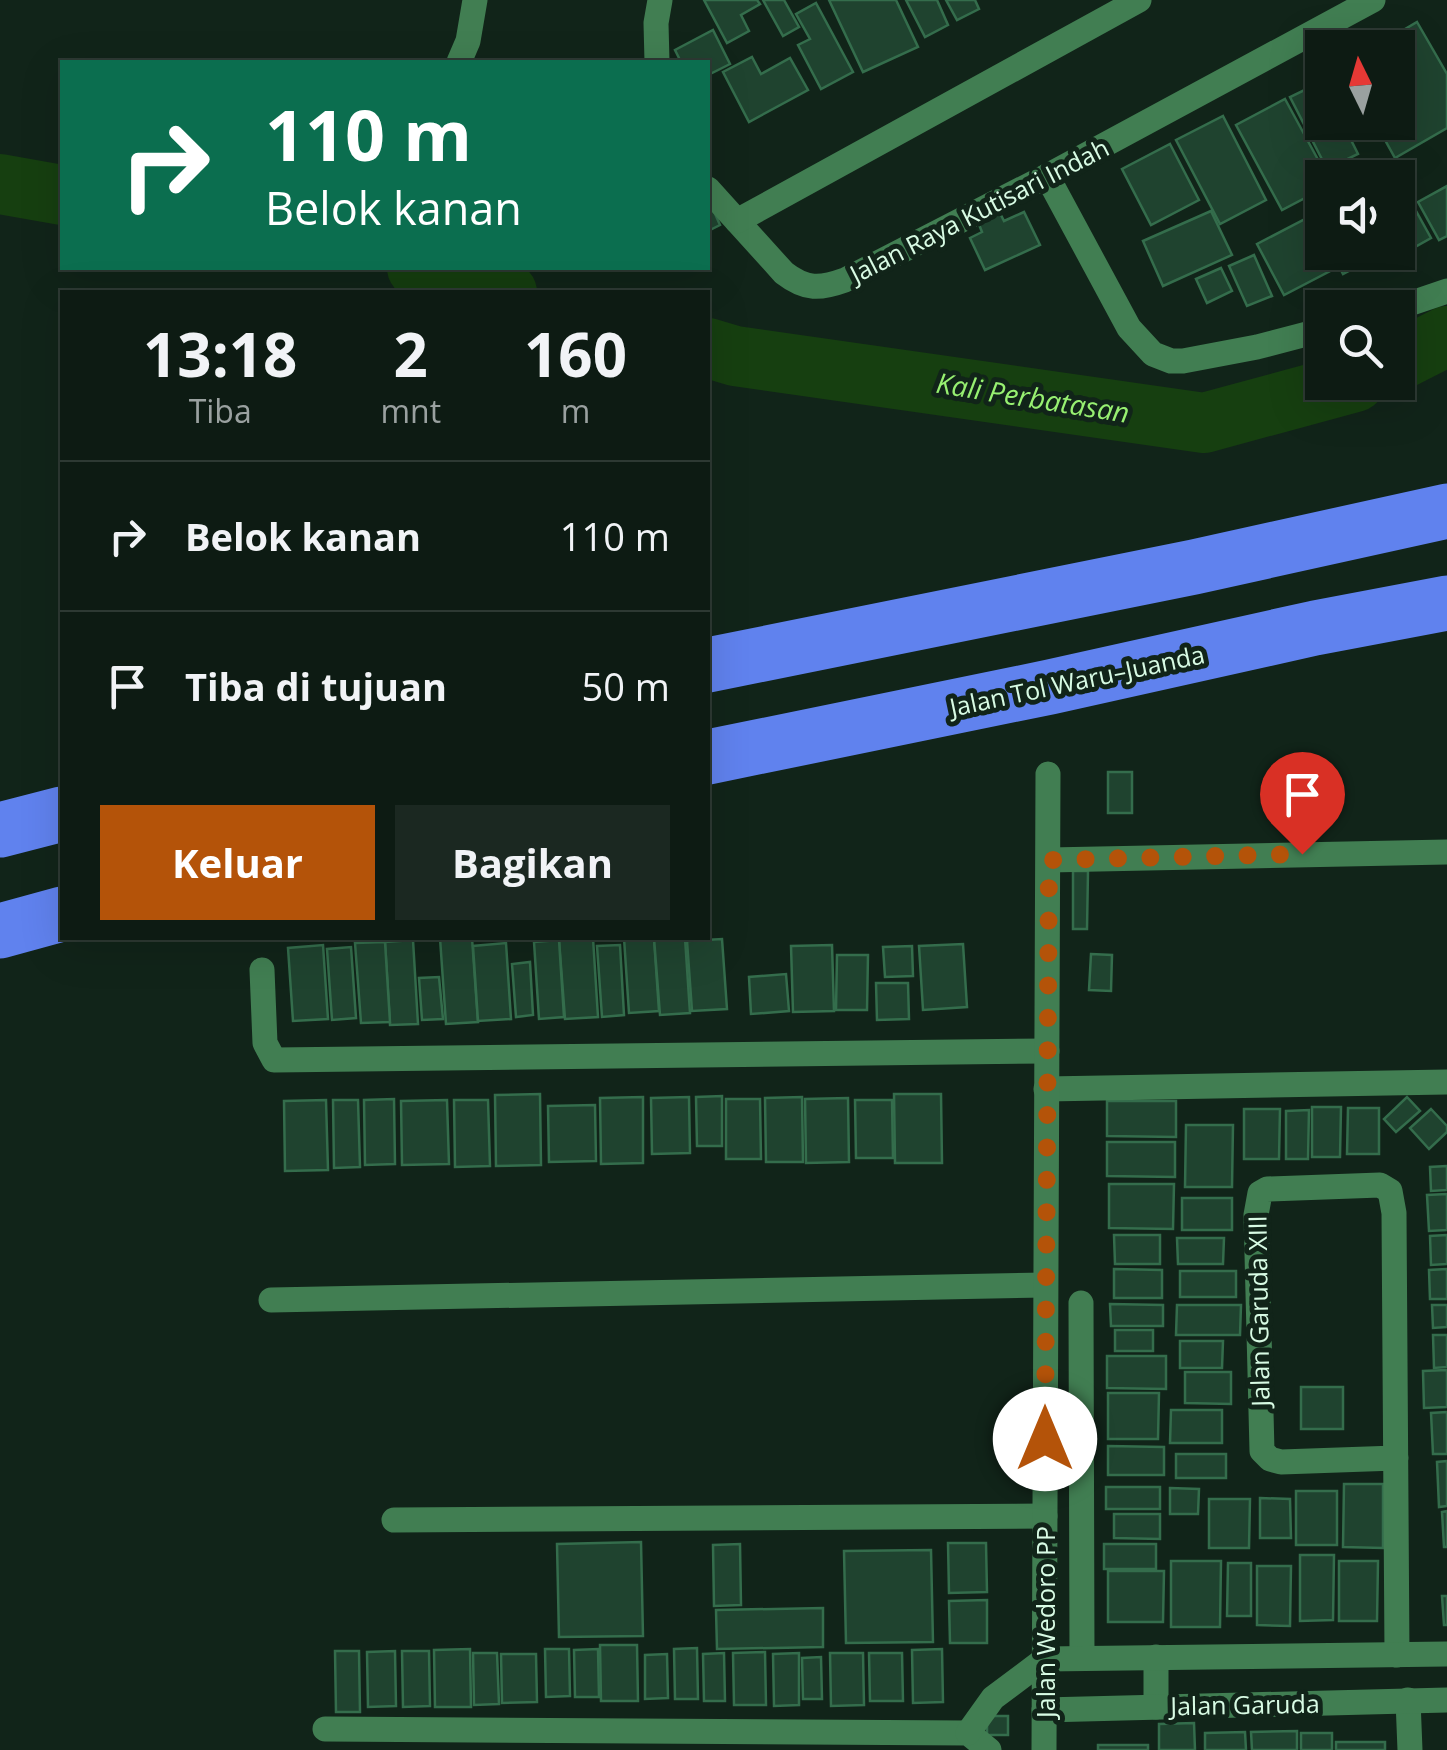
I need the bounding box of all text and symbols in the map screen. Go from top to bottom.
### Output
north arrow [1305,30,1415,140]
map controls [1305,30,1415,400]
text: 110 m [265,86,472,182]
icon: right [100,100,230,230]
street label: Jalan Raya Kutisari Indah [842,130,1114,291]
button: sound [1305,160,1415,270]
text: Belok kanan [265,177,522,238]
button: search [1305,290,1415,400]
text: 13:18 [143,313,297,395]
text: 2 [394,313,428,395]
text: 160 [524,313,627,395]
water label: Kali Perbatasan [934,363,1132,431]
text: Tiba [189,389,252,432]
text: mnt [380,389,441,432]
text: m [561,389,590,432]
icon: right [100,509,155,564]
text: Belok kanan [185,510,421,562]
text: 110 m [560,510,670,562]
street label: Jalan Tol Waru–Juanda [944,636,1208,724]
icon: arrive [100,659,155,714]
text: Tiba di tujuan [185,660,447,712]
text: 50 m [581,660,670,712]
pin [1260,752,1345,855]
icon: arrive [1275,767,1330,822]
button: Keluar [100,805,375,920]
button: Bagikan [395,805,670,920]
street label: Jalan Garuda XIII [1239,1215,1277,1409]
position arrow [993,1387,1097,1491]
street label: Jalan Wedoro PP [1028,1526,1062,1720]
street label: Jalan Garuda [1168,1686,1320,1722]

